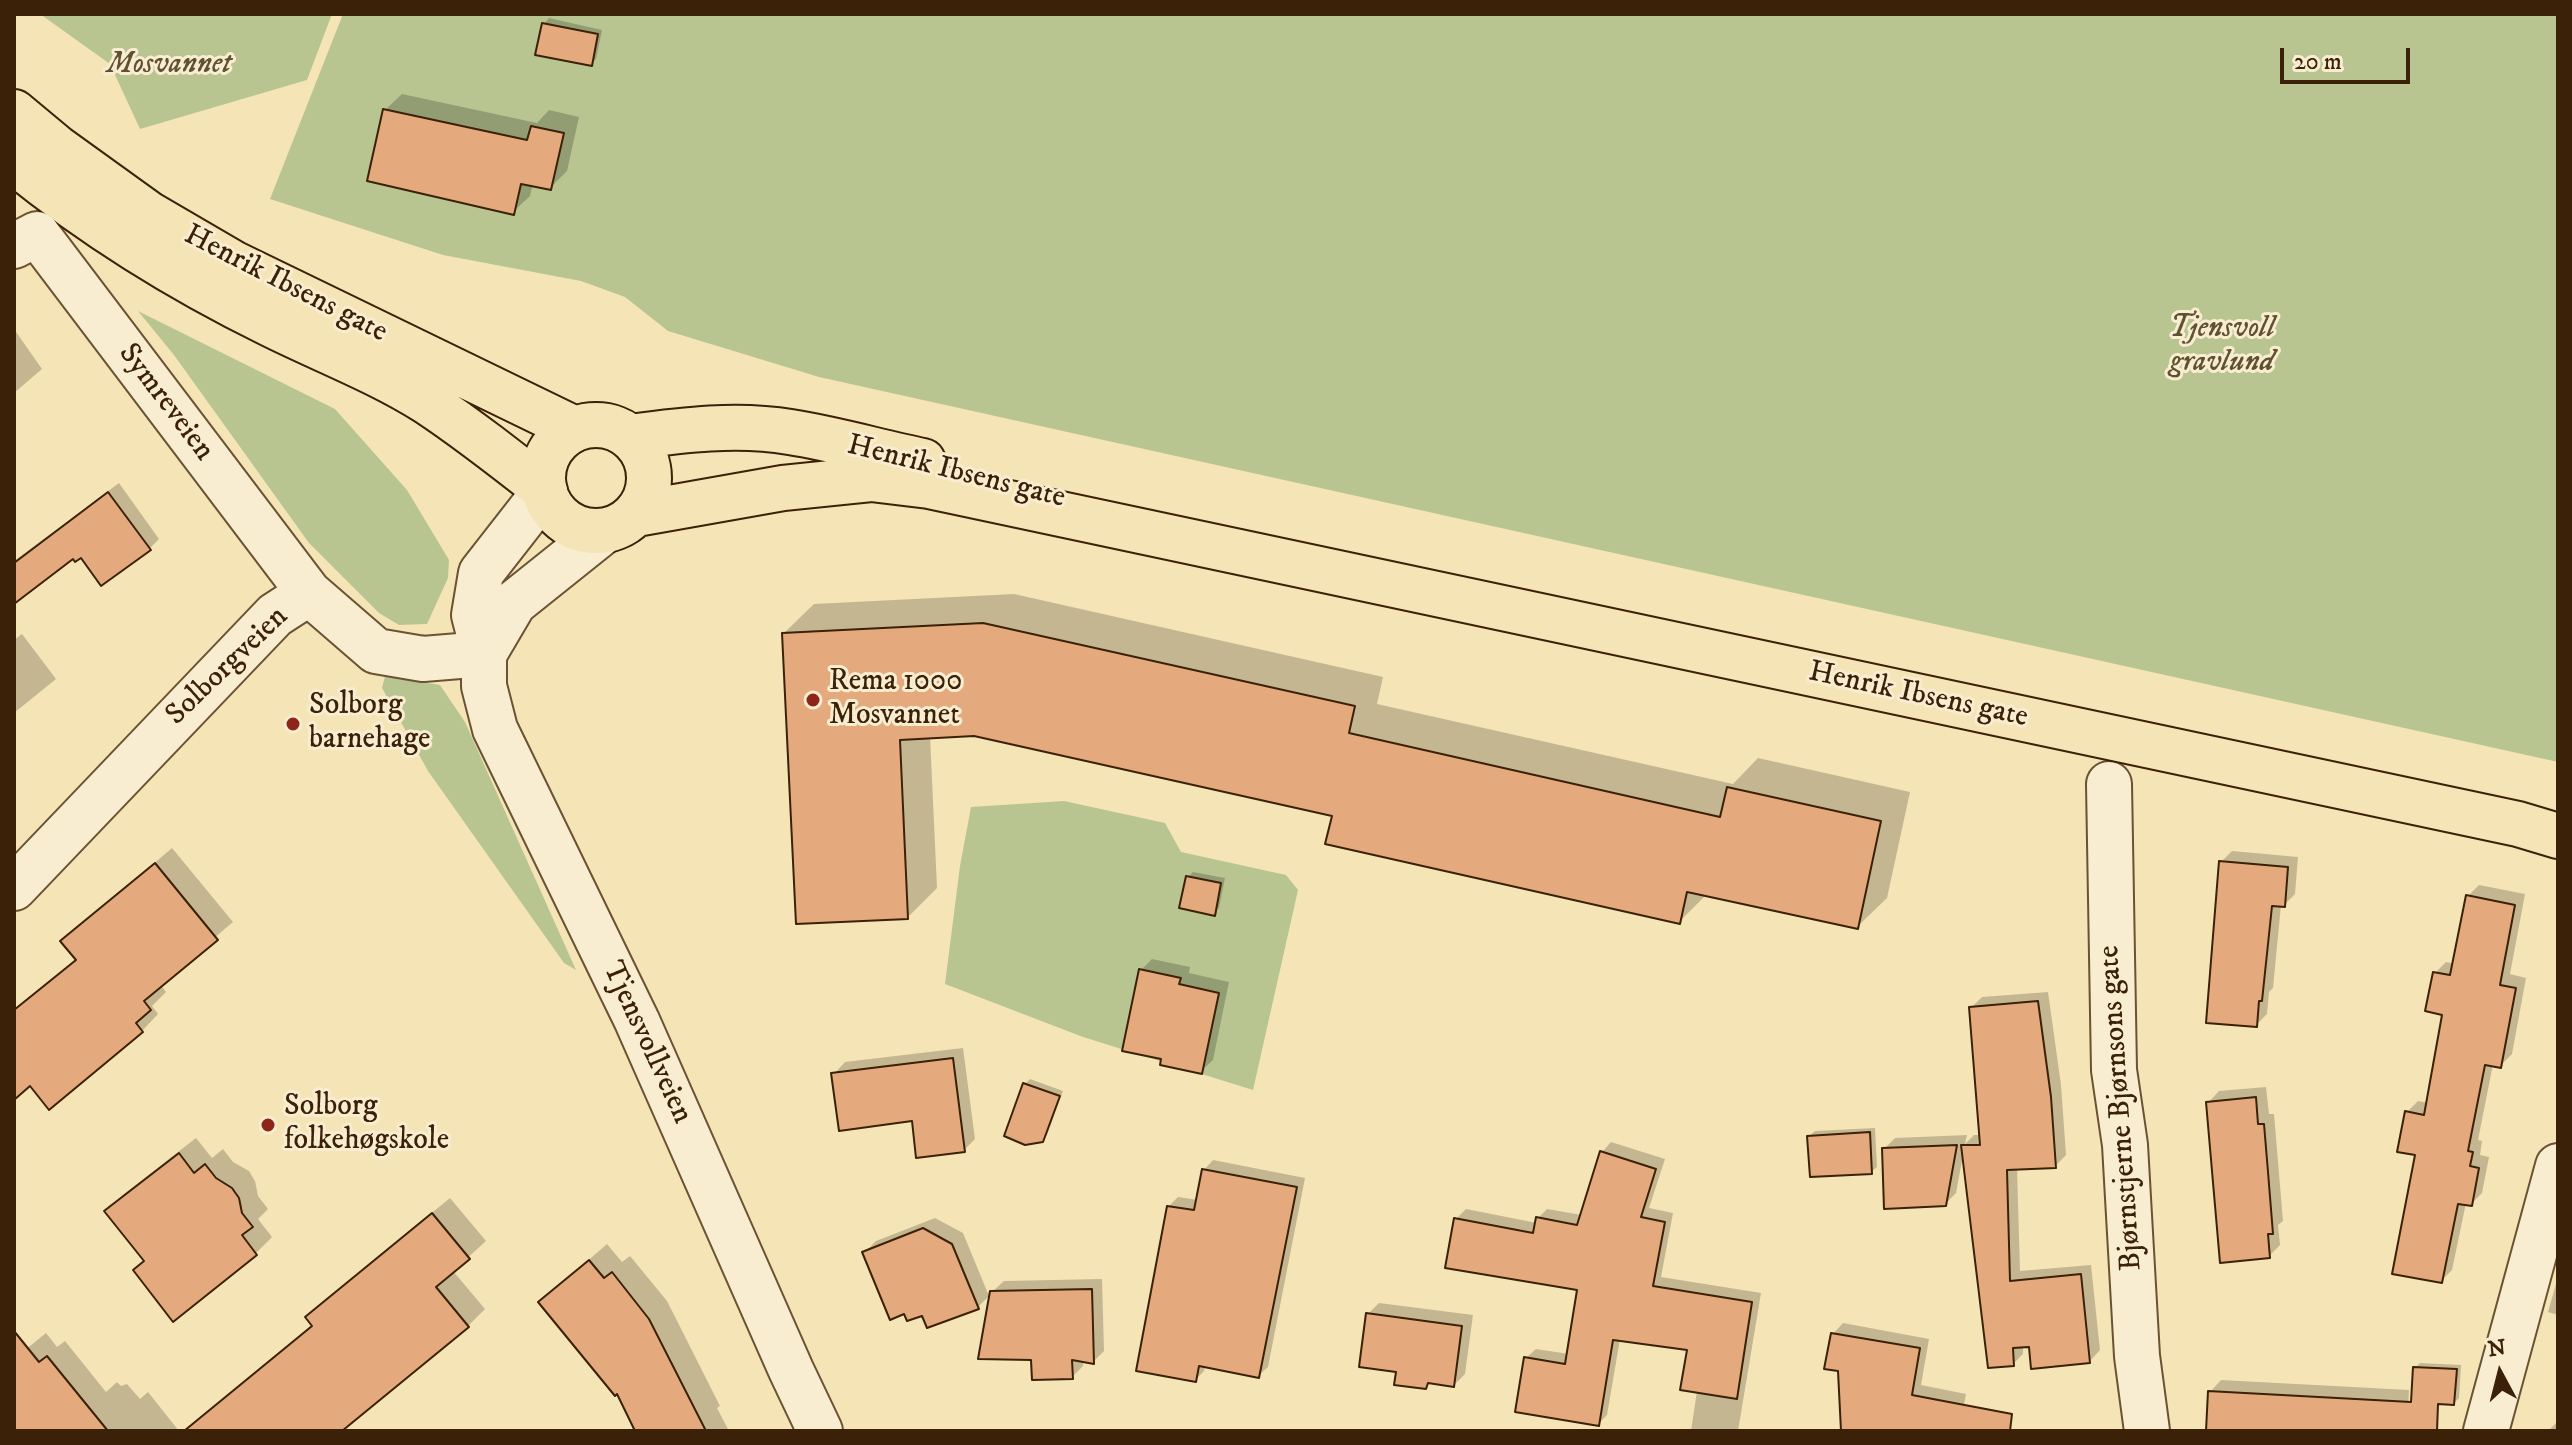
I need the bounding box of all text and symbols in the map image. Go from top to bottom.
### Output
scale bar [2284,32,2414,82]
text: 20 m [2294,47,2342,77]
park label: Mosvannet [107,48,231,84]
street label: Henrik Ibsens gate [177,218,393,352]
park label: Tjensvoll gravlund [2169,312,2275,382]
street label: Symreveien [109,337,221,469]
street label: Henrik Ibsens gate [843,429,1069,517]
street label: Solborgveien [160,600,296,734]
street label: Henrik Ibsens gate [1805,655,2031,737]
place label: Rema 1000 Mosvannet [829,665,962,736]
place label: Solborg barnehage [309,689,430,760]
marker: Rema 1000 Mosvannet [804,691,822,709]
marker: Solborg barnehage [284,715,302,733]
street label: Bjørnstjerne Bjørnsons gate [2093,944,2151,1272]
street label: Tjensvollveien [593,956,699,1130]
place label: Solborg folkehøgskole [284,1090,449,1160]
marker: Solborg folkehøgskole [259,1116,277,1134]
north arrow [2460,1333,2540,1413]
text: N [2486,1334,2508,1363]

